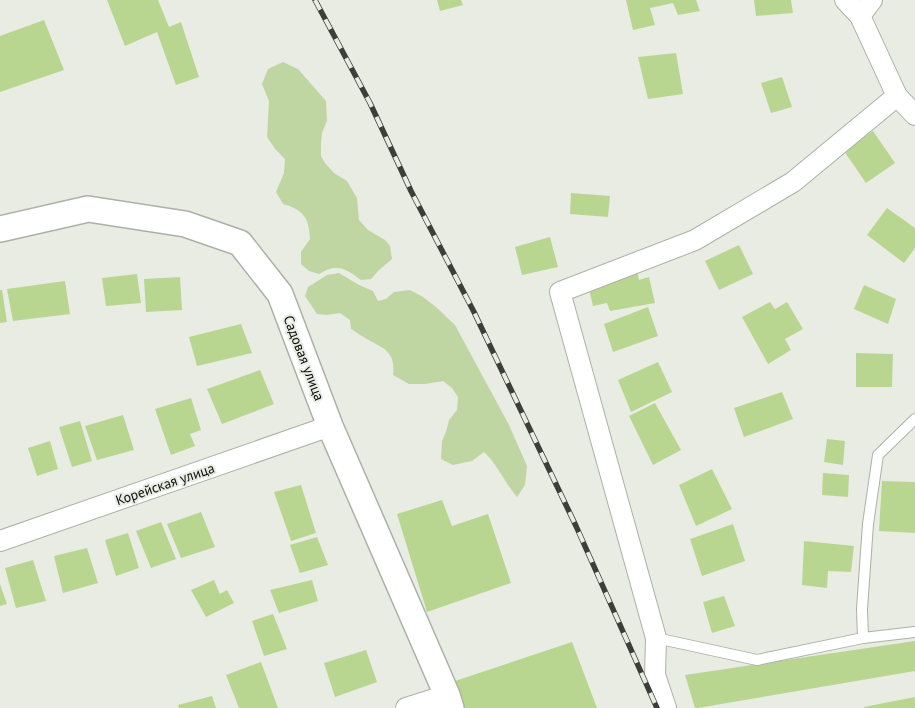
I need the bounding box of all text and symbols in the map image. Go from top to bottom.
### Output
street label: Садовая улица [279,313,329,403]
street label: Корейская улица [113,459,217,509]

